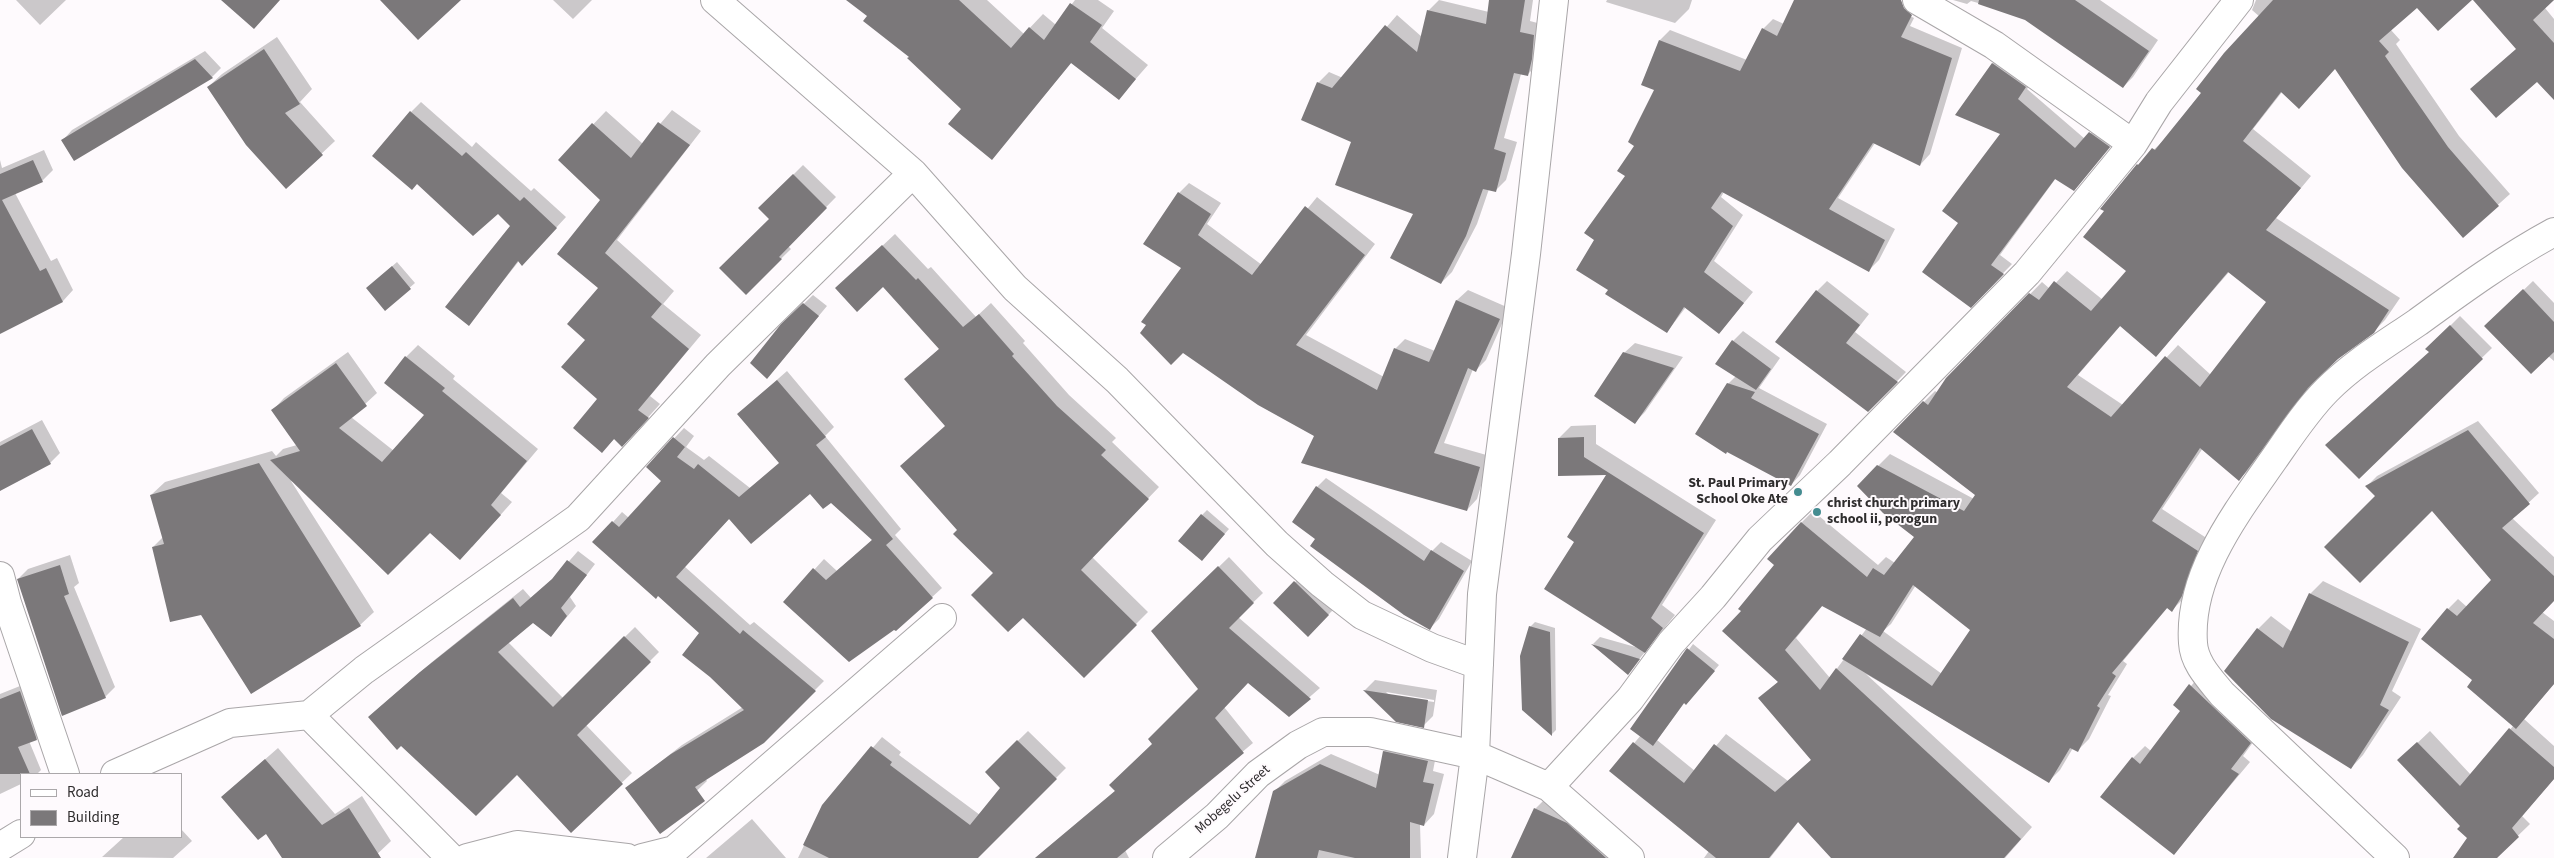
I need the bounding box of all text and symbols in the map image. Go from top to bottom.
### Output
place label: St. Paul Primary School Oke Ate [1688,476,1788,508]
marker: St. Paul Primary School Oke Ate [1792,486,1804,498]
place label: christ church primary school ii, porogun [1827,496,1960,528]
marker: christ church primary school ii, porogun [1811,506,1823,518]
street label: Mobegelu Street [1192,762,1274,838]
legend [20,773,182,838]
text: Road [67,782,99,803]
text: Building [67,807,119,828]

